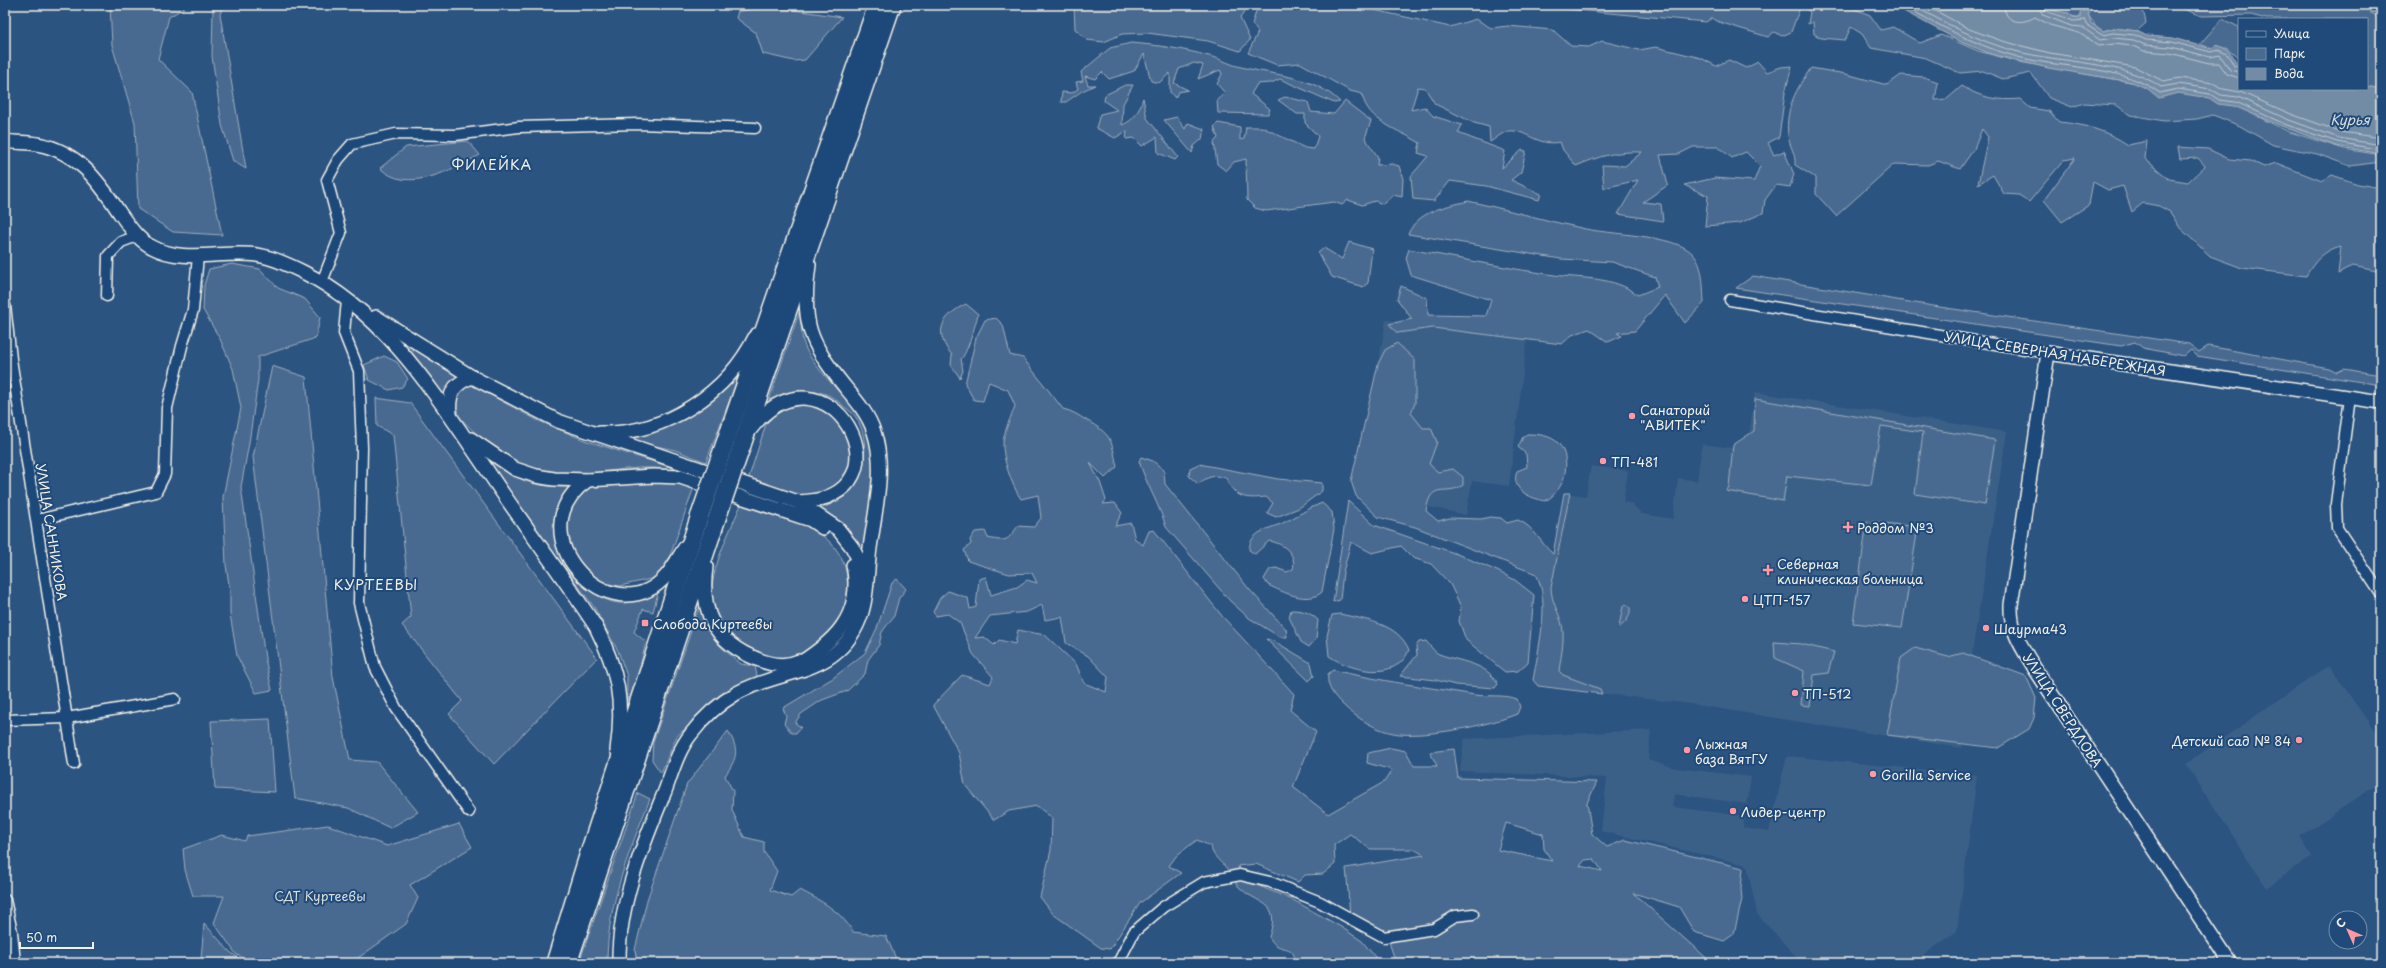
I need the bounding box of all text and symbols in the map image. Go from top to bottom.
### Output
legend [2238,18,2368,90]
text: Улица [2274,24,2310,42]
text: Парк [2274,44,2306,62]
text: Вода [2274,64,2304,82]
water label: Курья [2330,109,2371,130]
district label: ФИЛЕЙКА [452,154,532,175]
street label: УЛИЦА СЕВЕРНАЯ НАБЕРЕЖНАЯ [1943,326,2167,380]
place label: Санаторий "АВИТЕК" [1640,400,1710,434]
marker: Санаторий "АВИТЕК" [1627,411,1637,421]
place label: ТП-481 [1611,452,1658,471]
marker: ТП-481 [1598,456,1608,466]
street label: УЛИЦА САННИКОВА [32,462,72,602]
place label: Роддом №3 [1857,518,1934,537]
marker: Роддом №3 [1842,521,1854,533]
place label: Северная клиническая больница [1777,554,1924,588]
marker: Северная клиническая больница [1762,564,1774,576]
district label: КУРТЕЕВЫ [334,574,418,595]
place label: ЦТП-157 [1753,590,1810,609]
marker: ЦТП-157 [1740,594,1750,604]
place label: Слобода Куртеевы [653,614,772,633]
marker: Слобода Куртеевы [640,618,650,628]
place label: Шаурма43 [1994,619,2067,638]
marker: Шаурма43 [1981,623,1991,633]
street label: УЛИЦА СВЕРДЛОВА [2019,649,2107,771]
place label: ТП-512 [1803,684,1851,703]
marker: ТП-512 [1790,688,1800,698]
place label: Детский сад № 84 [2171,731,2291,750]
place label: Лыжная база ВятГУ [1695,734,1768,768]
marker: Детский сад № 84 [2294,735,2304,745]
marker: Лыжная база ВятГУ [1682,745,1692,755]
place label: Gorilla Service [1881,765,1971,784]
marker: Gorilla Service [1868,769,1878,779]
place label: Лидер-центр [1741,802,1826,821]
marker: Лидер-центр [1728,806,1738,816]
park label: СДТ Куртеевы [274,886,366,905]
north arrow [2328,910,2368,950]
text: С [2332,914,2350,932]
scale bar [20,924,93,950]
text: 50 m [26,928,57,946]

